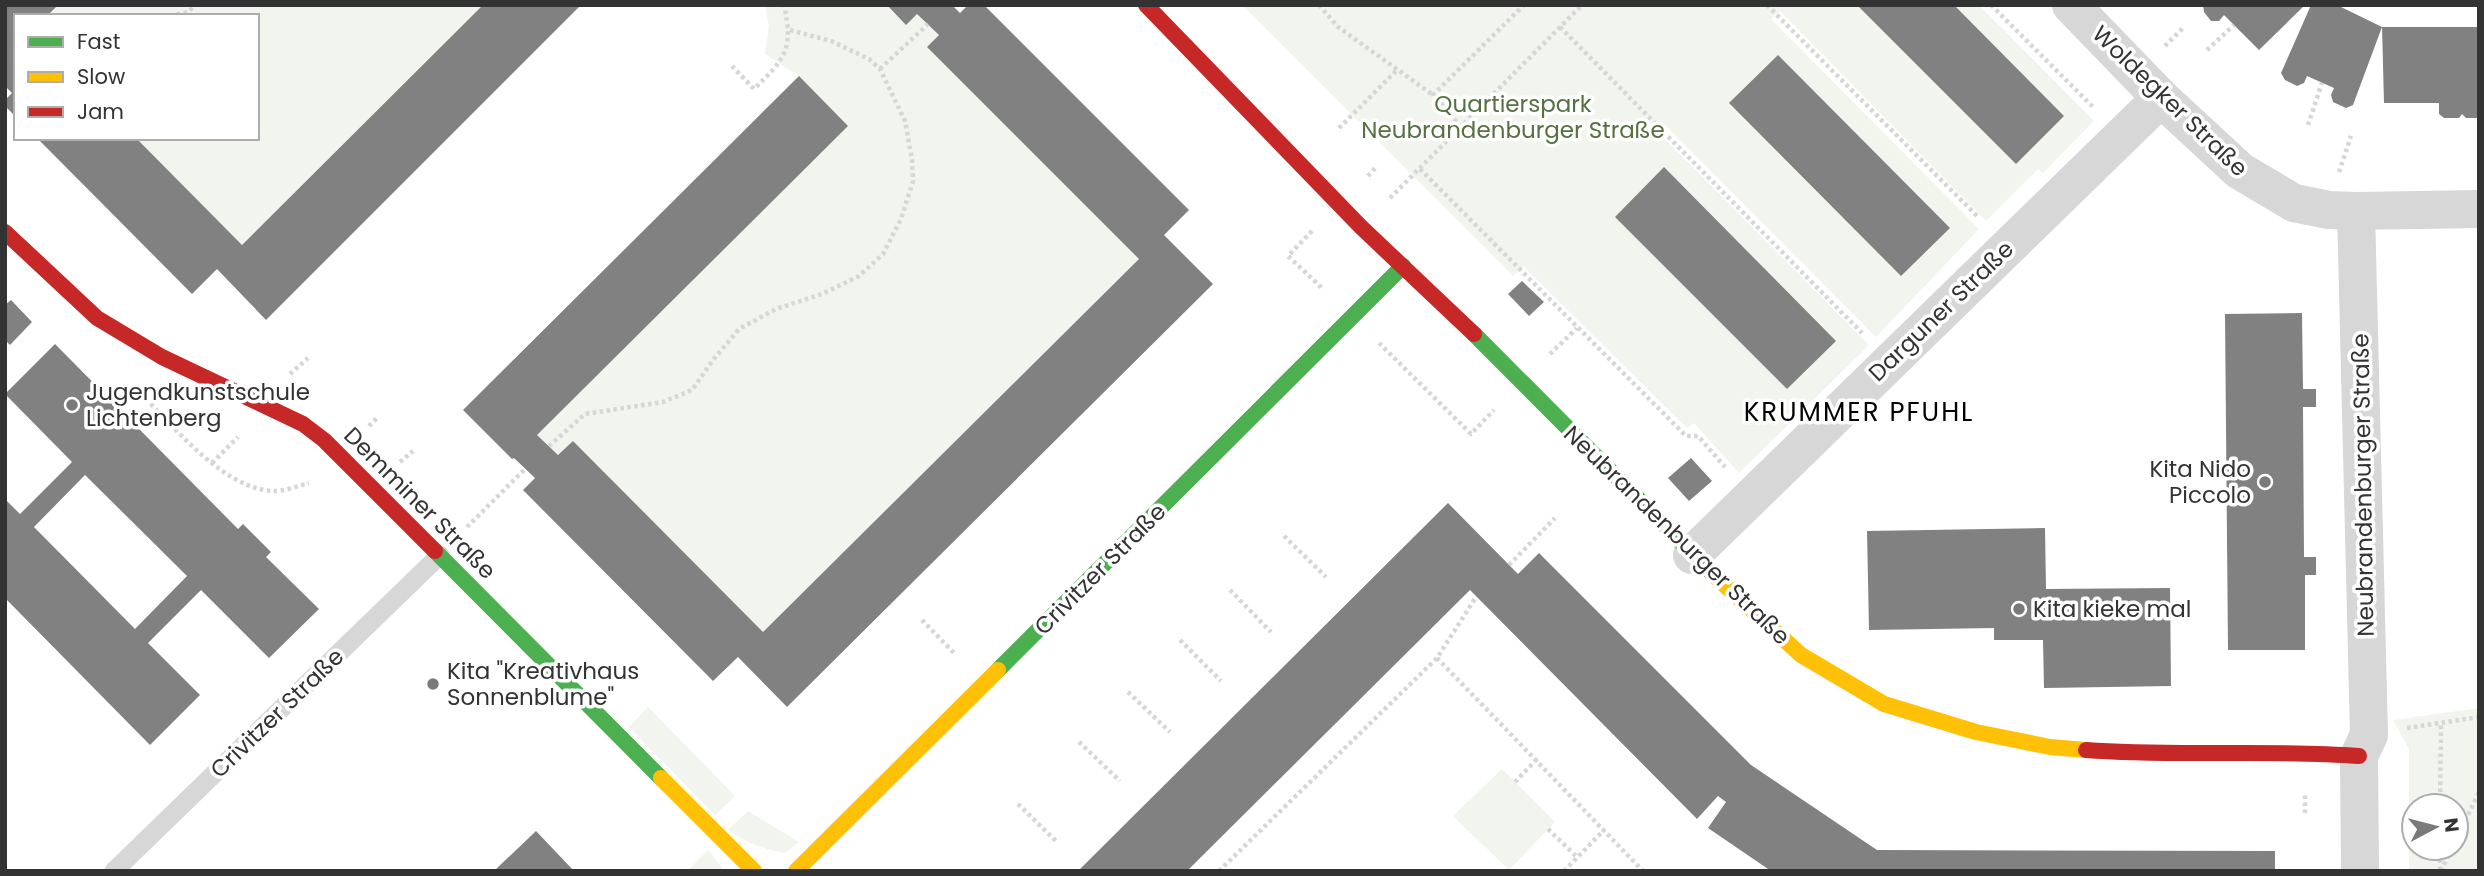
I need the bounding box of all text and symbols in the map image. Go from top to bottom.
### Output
legend [14,14,259,140]
street label: Woldegker Straße [2085,18,2255,184]
text: Fast [77,27,120,56]
text: Slow [77,62,125,91]
park label: Quartierspark Neubrandenburger Straße [1361,88,1665,146]
text: Jam [77,97,124,126]
street label: Darguner Straße [1861,233,2021,389]
street label: Neubrandenburger Straße [2344,333,2382,637]
place label: Jugendkunstschule Lichtenberg [86,376,310,434]
district label: KRUMMER PFUHL [1744,394,1974,430]
marker: Jugendkunstschule Lichtenberg [64,397,80,413]
street label: Neubrandenburger Straße [1557,418,1797,652]
street label: Demminer Straße [337,420,503,586]
place label: Kita Nido Piccolo [2149,453,2251,511]
marker: Kita Nido Piccolo [2257,474,2273,490]
street label: Crivitzer Straße [1027,496,1173,642]
place label: Kita kieke mal [2033,593,2191,625]
marker: Kita kieke mal [2011,601,2027,617]
street label: Crivitzer Straße [203,641,351,785]
place label: Kita "Kreativhaus Sonnenblume" [447,655,639,713]
marker: Kita "Kreativhaus Sonnenblume" [425,676,441,692]
north arrow [2400,792,2470,862]
text: N [2437,816,2466,834]

